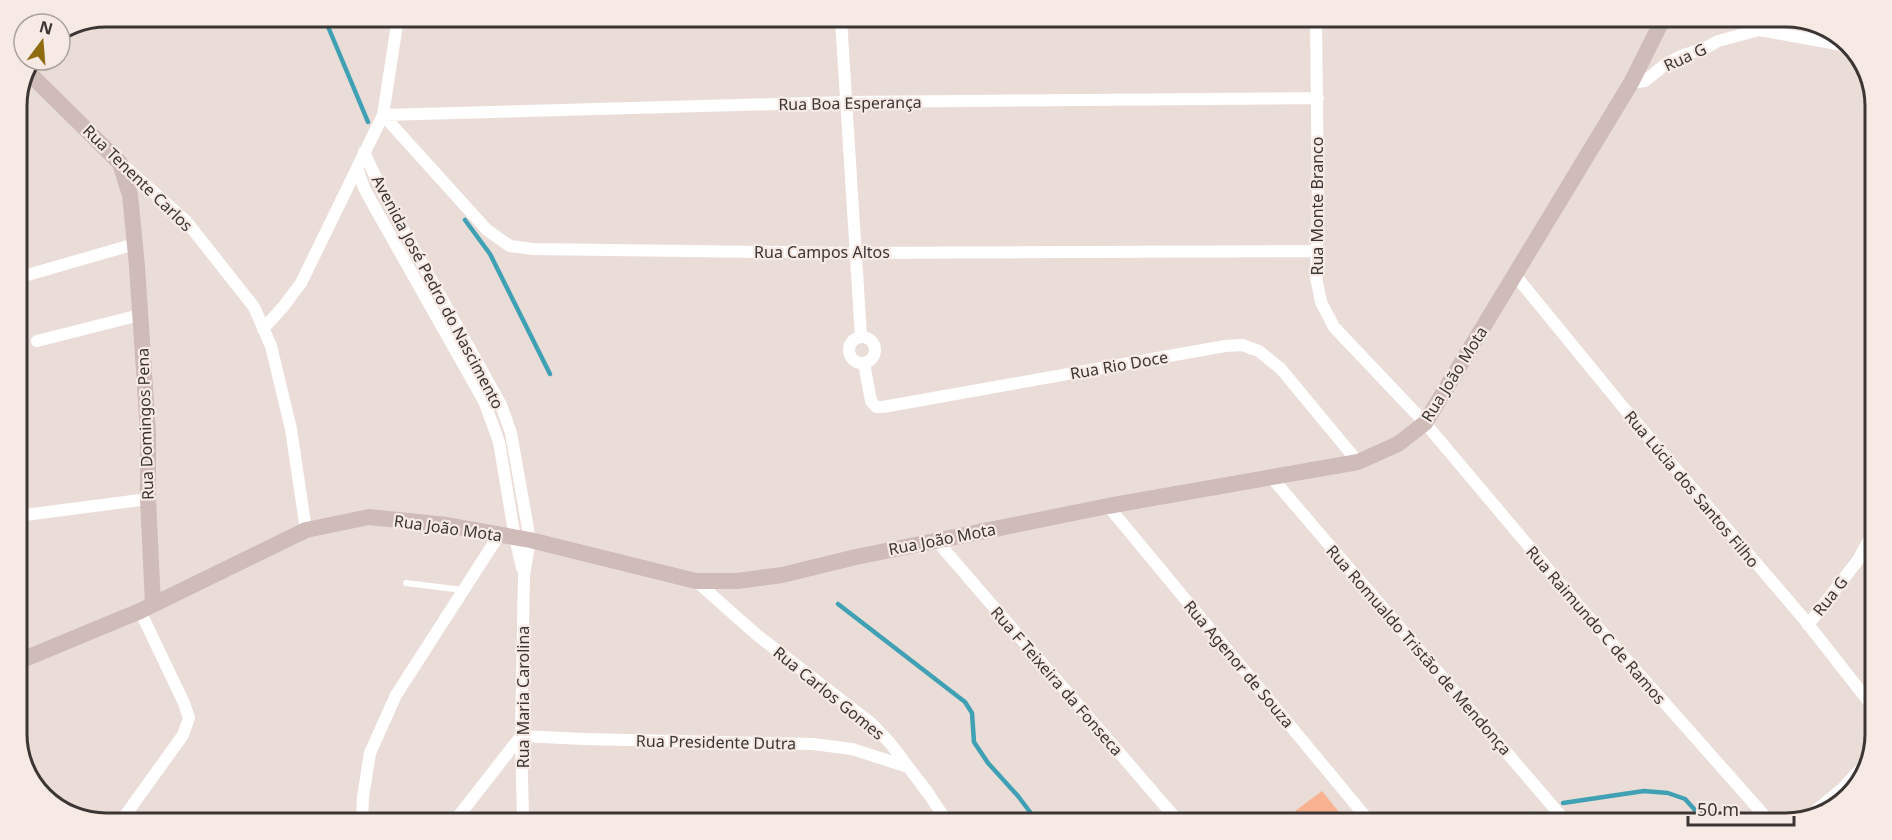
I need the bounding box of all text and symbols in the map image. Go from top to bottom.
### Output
north arrow [12,12,72,72]
text: N [37,15,55,40]
street label: Rua G [1660,38,1710,76]
street label: Rua Boa Esperança [778,91,922,115]
street label: Rua Tenente Carlos [78,120,198,236]
street label: Rua Monte Branco [1306,137,1328,275]
street label: Avenida José Pedro do Nascimento [367,171,509,413]
street label: Rua Campos Altos [754,241,890,263]
street label: Rua João Mota [1416,322,1492,426]
street label: Rua Rio Doce [1068,346,1170,384]
street label: Rua Domingos Pena [131,348,159,500]
street label: Rua Lúcia dos Santos Filho [1620,406,1764,572]
street label: Rua João Mota [393,510,503,546]
street label: Rua João Mota [887,518,997,560]
street label: Rua Romualdo Tristão de Mendonça [1322,540,1516,760]
street label: Rua Raimundo C de Ramos [1521,541,1671,709]
street label: Rua G [1808,572,1852,620]
street label: Rua Agenor de Souza [1179,596,1299,732]
street label: Rua F Teixeira da Fonseca [986,602,1128,760]
street label: Rua Maria Carolina [512,626,534,768]
street label: Rua Carlos Gomes [769,641,889,745]
street label: Rua Presidente Dutra [636,730,796,754]
scale bar [1688,789,1794,827]
text: 50 m [1697,797,1739,821]

